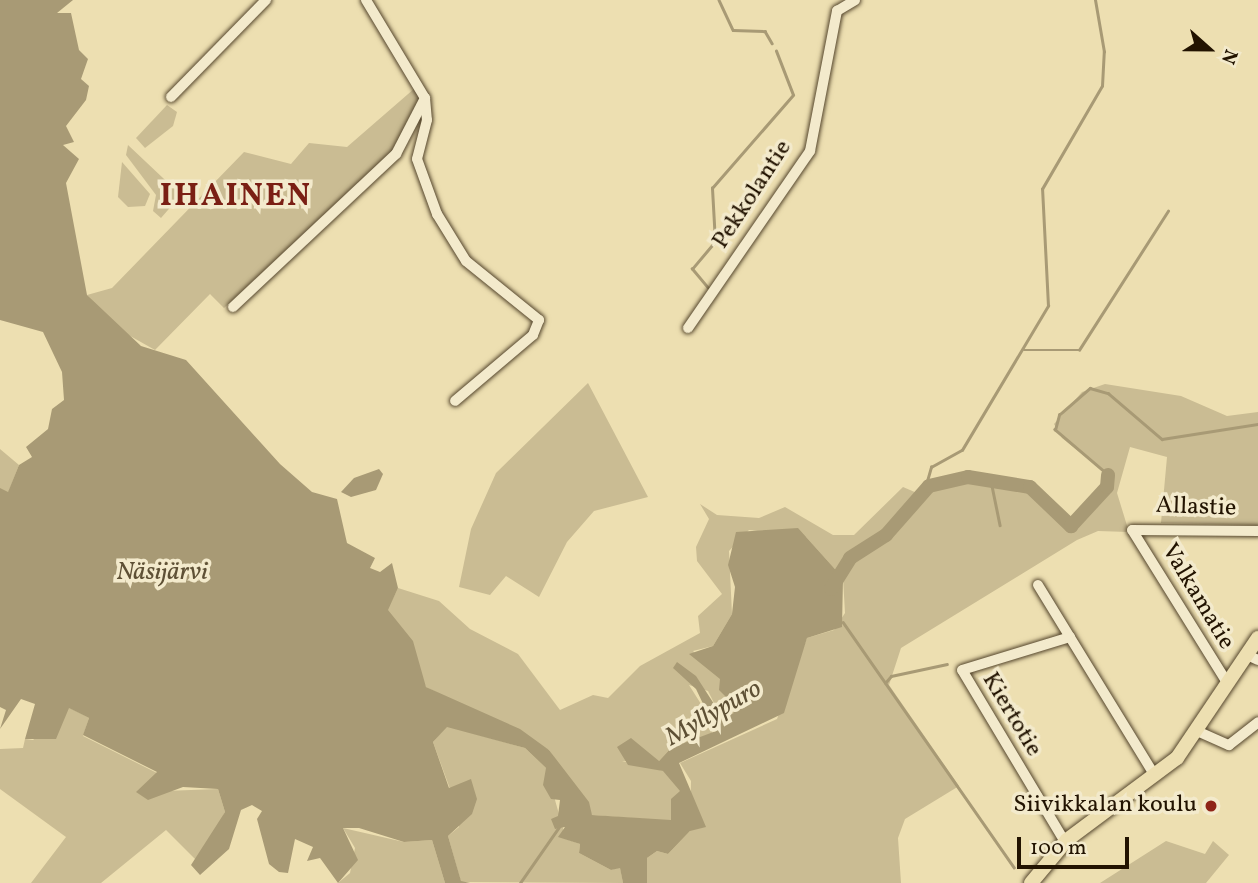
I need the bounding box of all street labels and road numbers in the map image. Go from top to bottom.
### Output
street label: Pekkolantie [707,135,799,255]
street label: Allastie [1155,492,1237,524]
street label: Valkamatie [1154,539,1240,655]
street label: Kiertotie [975,668,1047,762]

